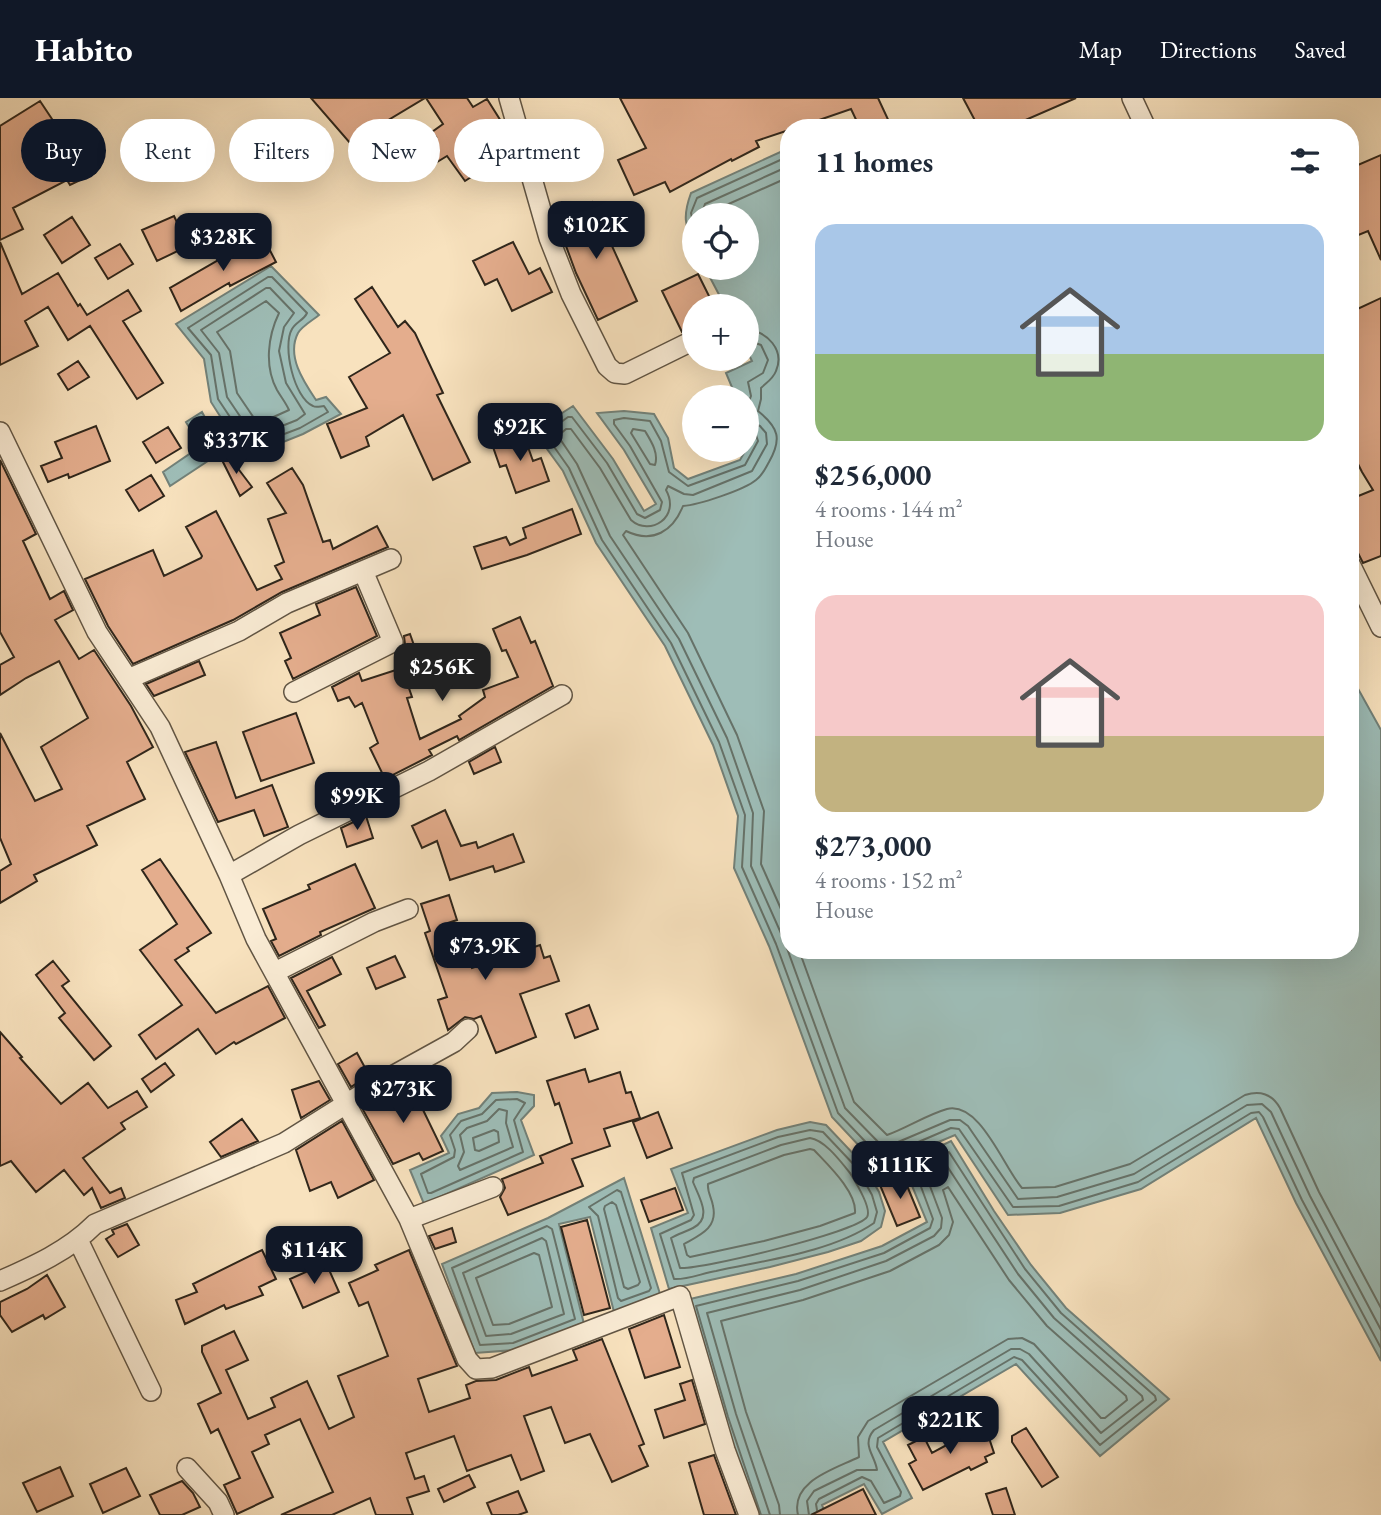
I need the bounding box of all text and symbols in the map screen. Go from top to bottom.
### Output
text: Habito [35,28,132,71]
text: Map [1079,34,1122,65]
text: Directions [1160,34,1257,65]
text: Saved [1295,34,1346,65]
chip: Buy [21,119,106,182]
chip: Rent [120,119,215,182]
chip: Filters [229,119,334,182]
chip: New [348,119,440,182]
chip: Apartment [454,119,604,182]
text: 11 homes [815,142,933,181]
icon: filters [1286,142,1324,180]
pin: $102K [547,202,645,261]
map controls [682,203,759,462]
button: locate [682,203,759,280]
text: $102K [564,209,628,239]
pin: $328K [174,214,272,273]
text: $328K [191,221,255,251]
icon: home [1007,269,1133,395]
button: + [682,294,759,371]
button: − [682,385,759,462]
pin: $92K [479,404,561,463]
text: $92K [494,411,546,441]
pin: $337K [187,416,285,476]
text: $337K [204,424,268,454]
text: $256,000 [815,455,931,494]
text: 4 rooms · 144 m² [815,494,963,524]
text: House [815,524,874,554]
icon: home [1007,640,1133,766]
pin: $256K [393,644,491,703]
text: $256K [410,651,474,681]
pin: $99K [316,772,398,832]
text: $99K [331,780,383,810]
text: $273,000 [815,826,931,865]
text: 4 rooms · 152 m² [815,865,963,895]
text: House [815,895,874,925]
pin: $73.9K [428,922,542,982]
text: $73.9K [450,930,520,960]
pin: $273K [354,1066,452,1125]
text: $273K [371,1073,435,1103]
pin: $111K [851,1142,949,1201]
text: $111K [868,1149,932,1179]
pin: $114K [265,1226,363,1286]
text: $114K [282,1234,346,1264]
pin: $221K [901,1396,999,1456]
text: $221K [918,1404,982,1434]

